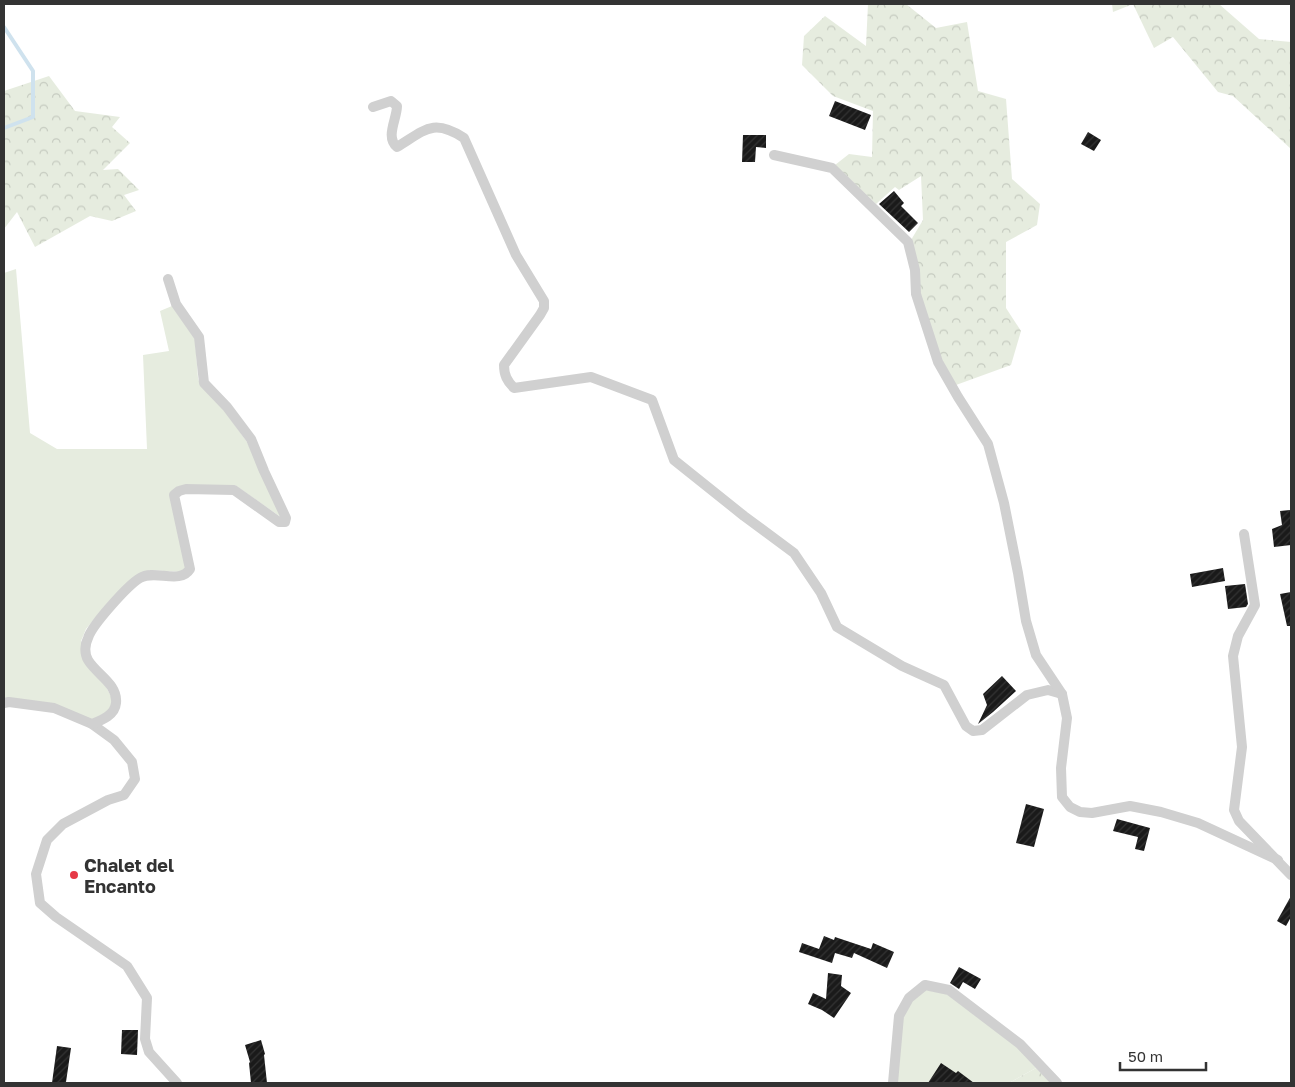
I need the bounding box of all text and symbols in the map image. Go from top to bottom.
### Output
place label: Chalet del Encanto [84,854,174,897]
marker: Chalet del Encanto [68,869,80,881]
scale bar [1120,1040,1206,1072]
text: 50 m [1128,1047,1163,1065]

